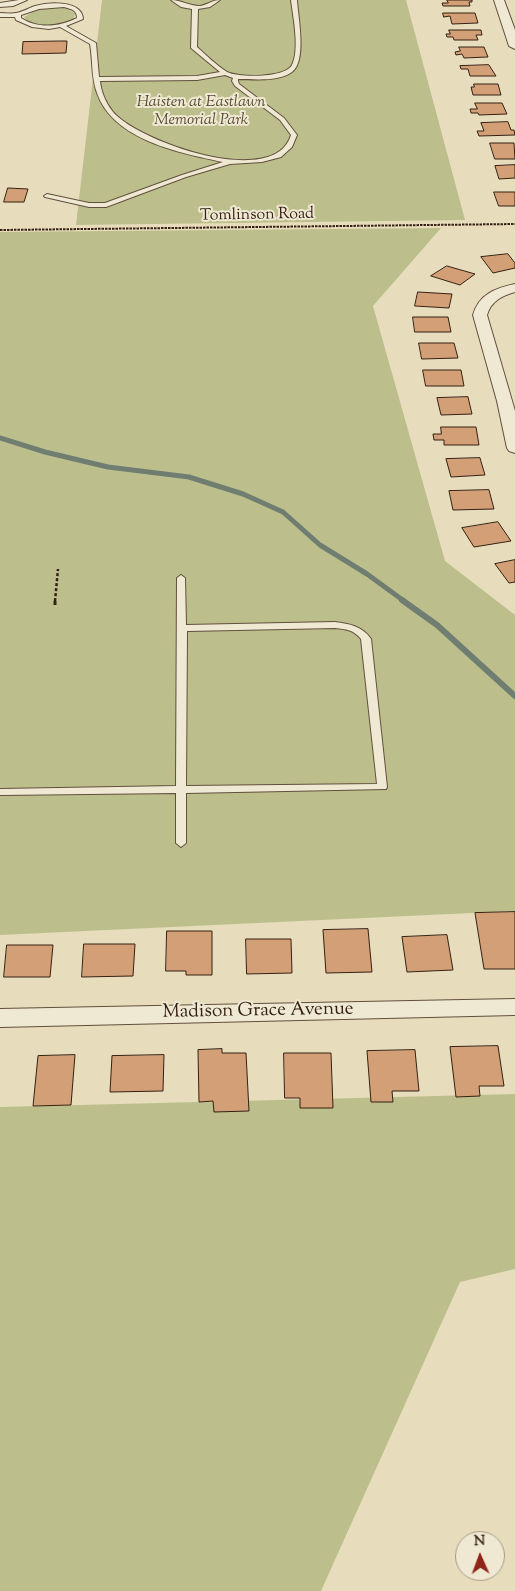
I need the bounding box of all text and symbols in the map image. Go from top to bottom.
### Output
park label: Haisten at Eastlawn Memorial Park [137,93,265,131]
street label: Tomlinson Road [200,205,314,227]
street label: Madison Grace Avenue [162,999,354,1025]
north arrow [455,1531,505,1581]
text: N [474,1532,485,1552]

